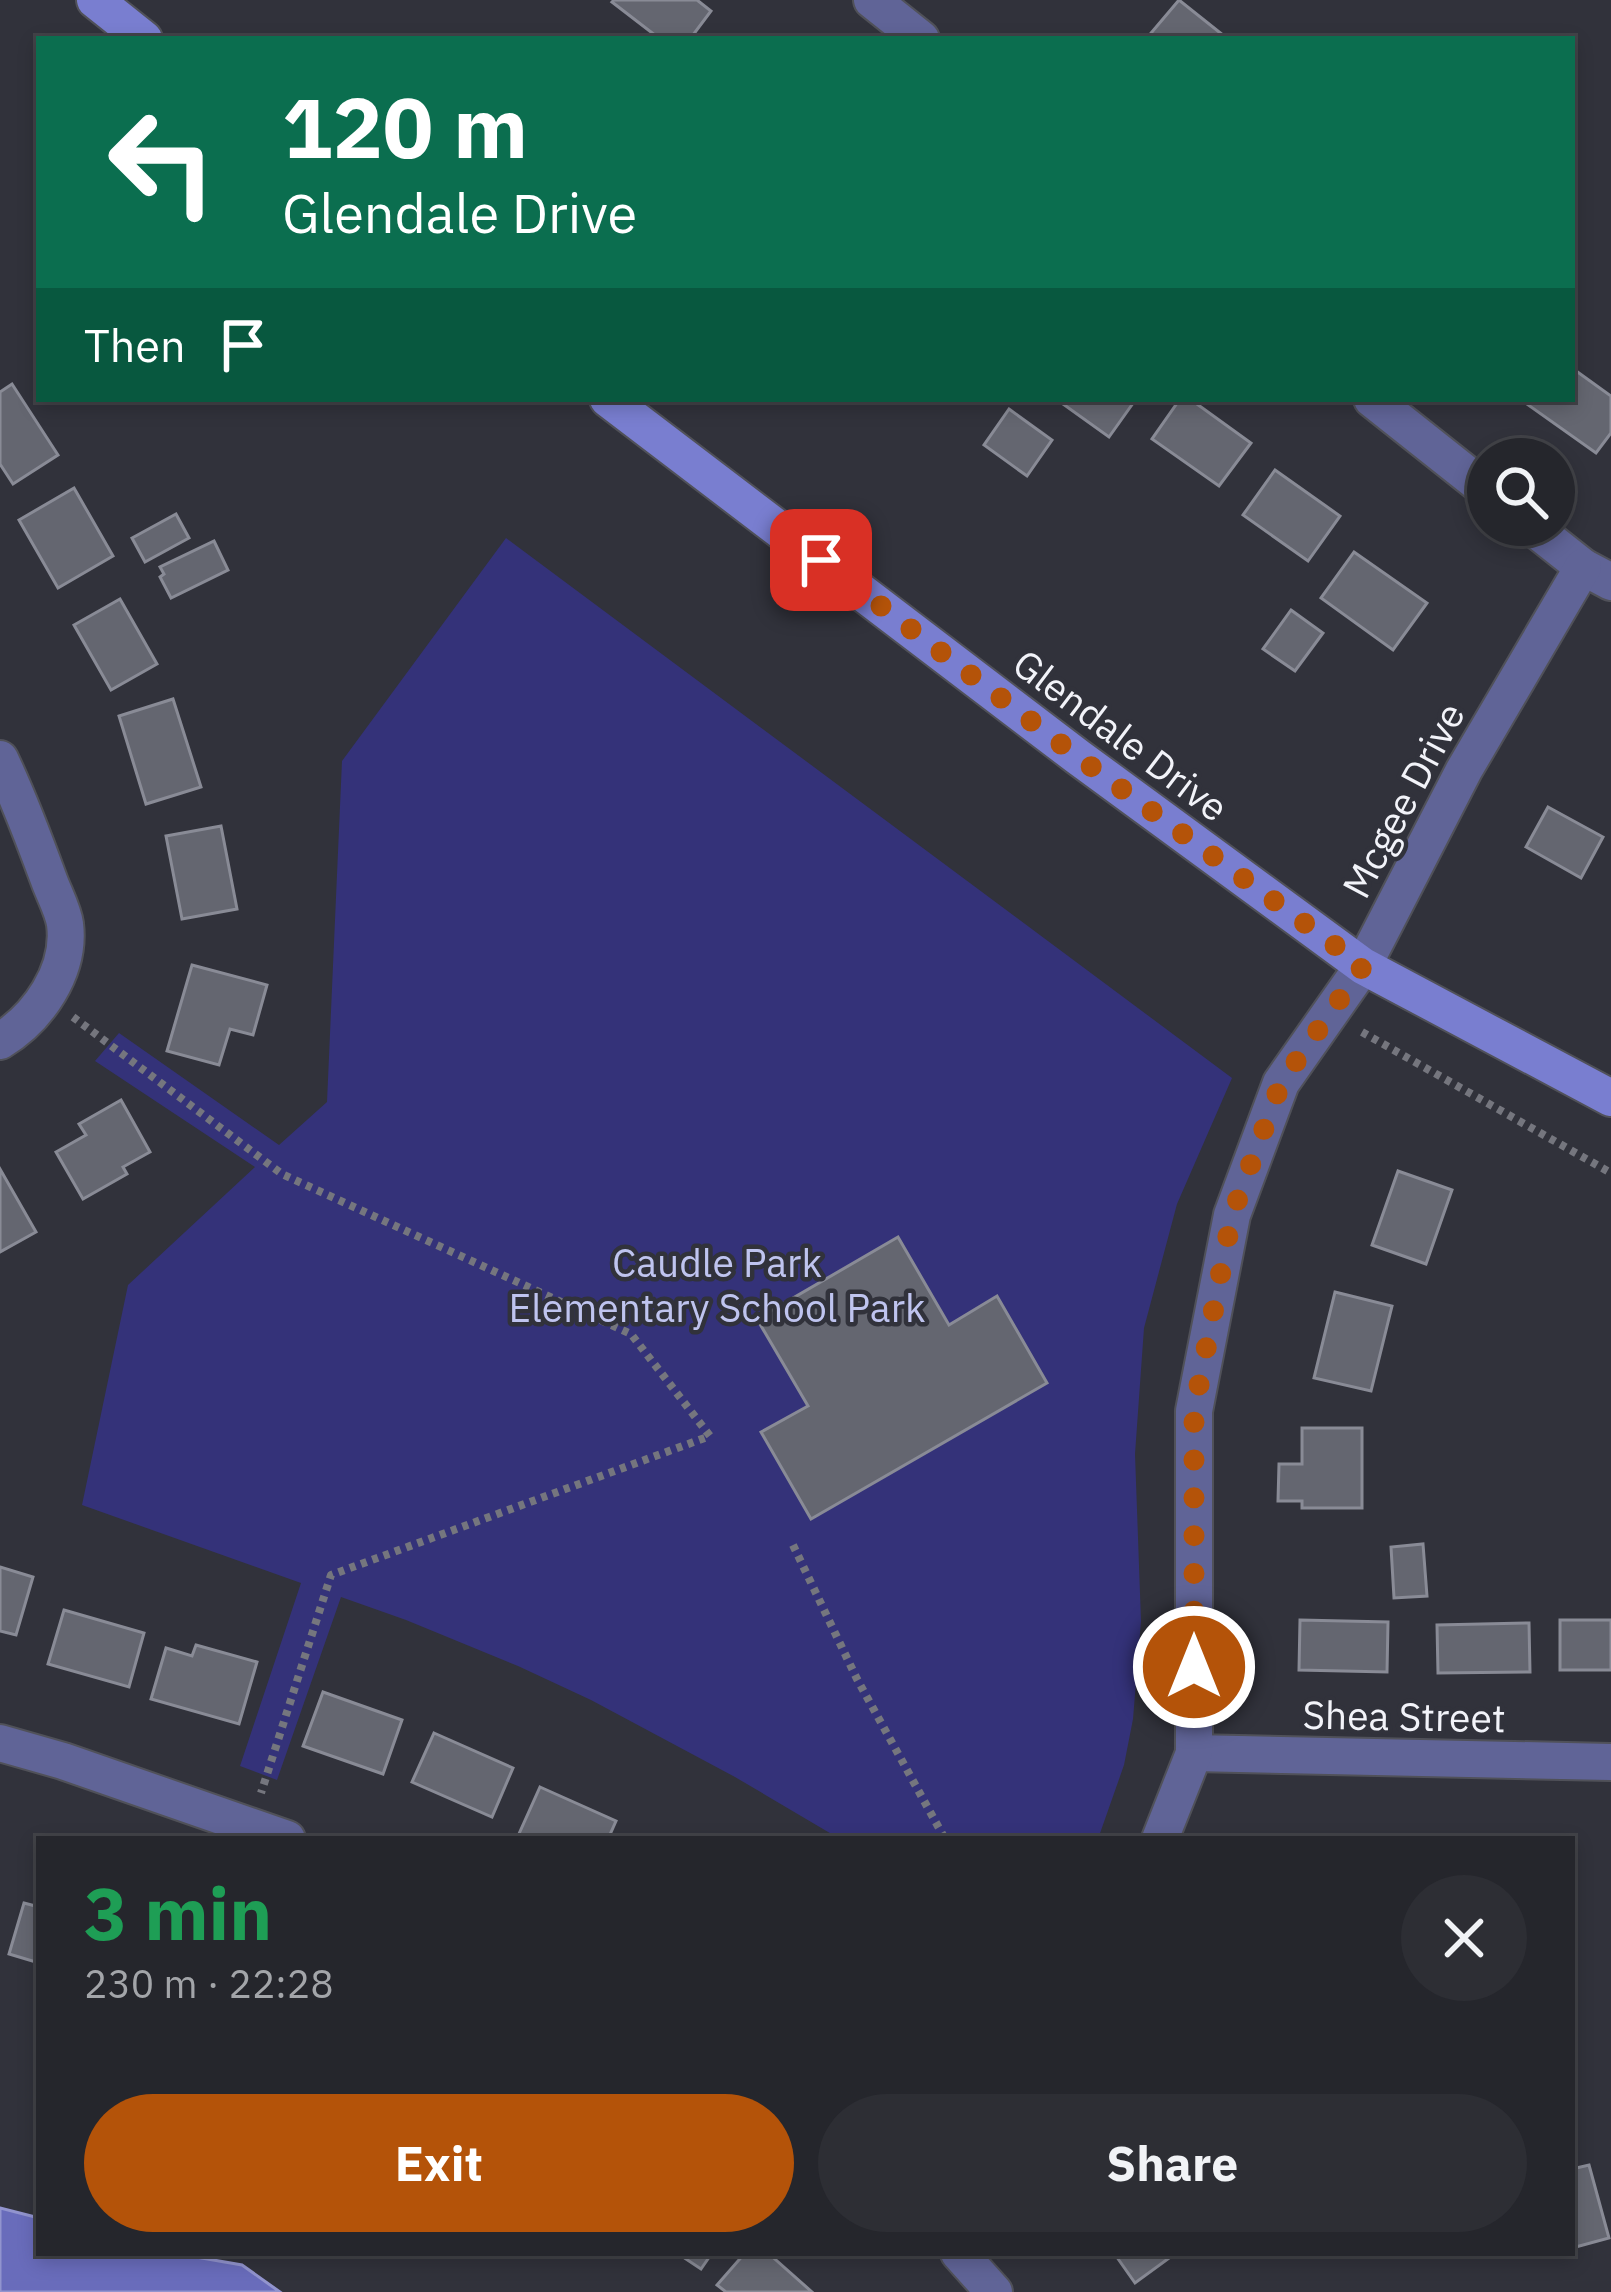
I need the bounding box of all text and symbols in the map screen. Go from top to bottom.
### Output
text: 120 m [282,72,528,181]
icon: left [84,84,240,240]
text: Glendale Drive [282,178,637,248]
icon: arrive [210,312,276,378]
text: Then [84,316,186,374]
map controls [1467,438,1575,546]
button: search [1467,438,1575,546]
pin [770,509,872,611]
icon: arrive [788,527,854,593]
street label: Glendale Drive [1003,637,1239,833]
street label: Mcgee Drive [1330,694,1476,906]
park label: Caudle Park Elementary School Park [508,1237,926,1333]
position arrow [1131,1604,1257,1730]
street label: Shea Street [1302,1689,1506,1743]
text: 3 min [84,1866,272,1960]
button: close [1401,1875,1527,2001]
text: 230 m · 22:28 [84,1958,334,2009]
button: Exit [84,2094,794,2232]
button: Share [818,2094,1527,2232]

